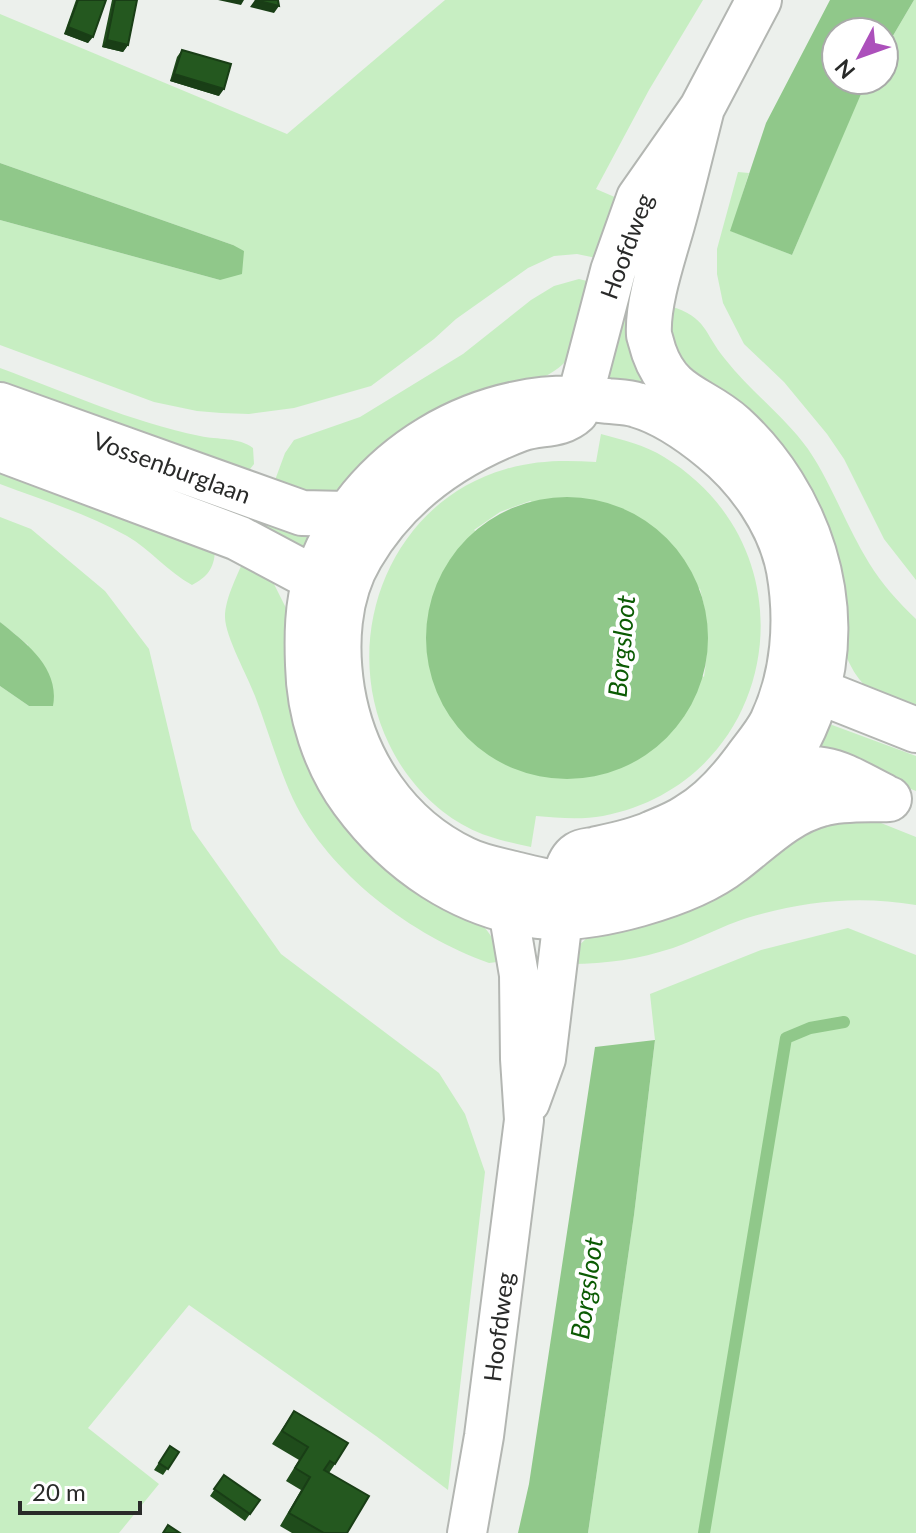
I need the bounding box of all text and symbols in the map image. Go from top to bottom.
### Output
north arrow [820,16,900,96]
text: N [829,54,860,85]
street label: Hoofdweg [594,189,658,303]
street label: Vossenburglaan [89,425,255,509]
water label: Borgsloot [601,594,641,698]
water label: Borgsloot [563,1235,609,1341]
street label: Hoofdweg [477,1271,519,1383]
scale bar [20,1465,140,1515]
text: 20 m [32,1477,86,1506]

